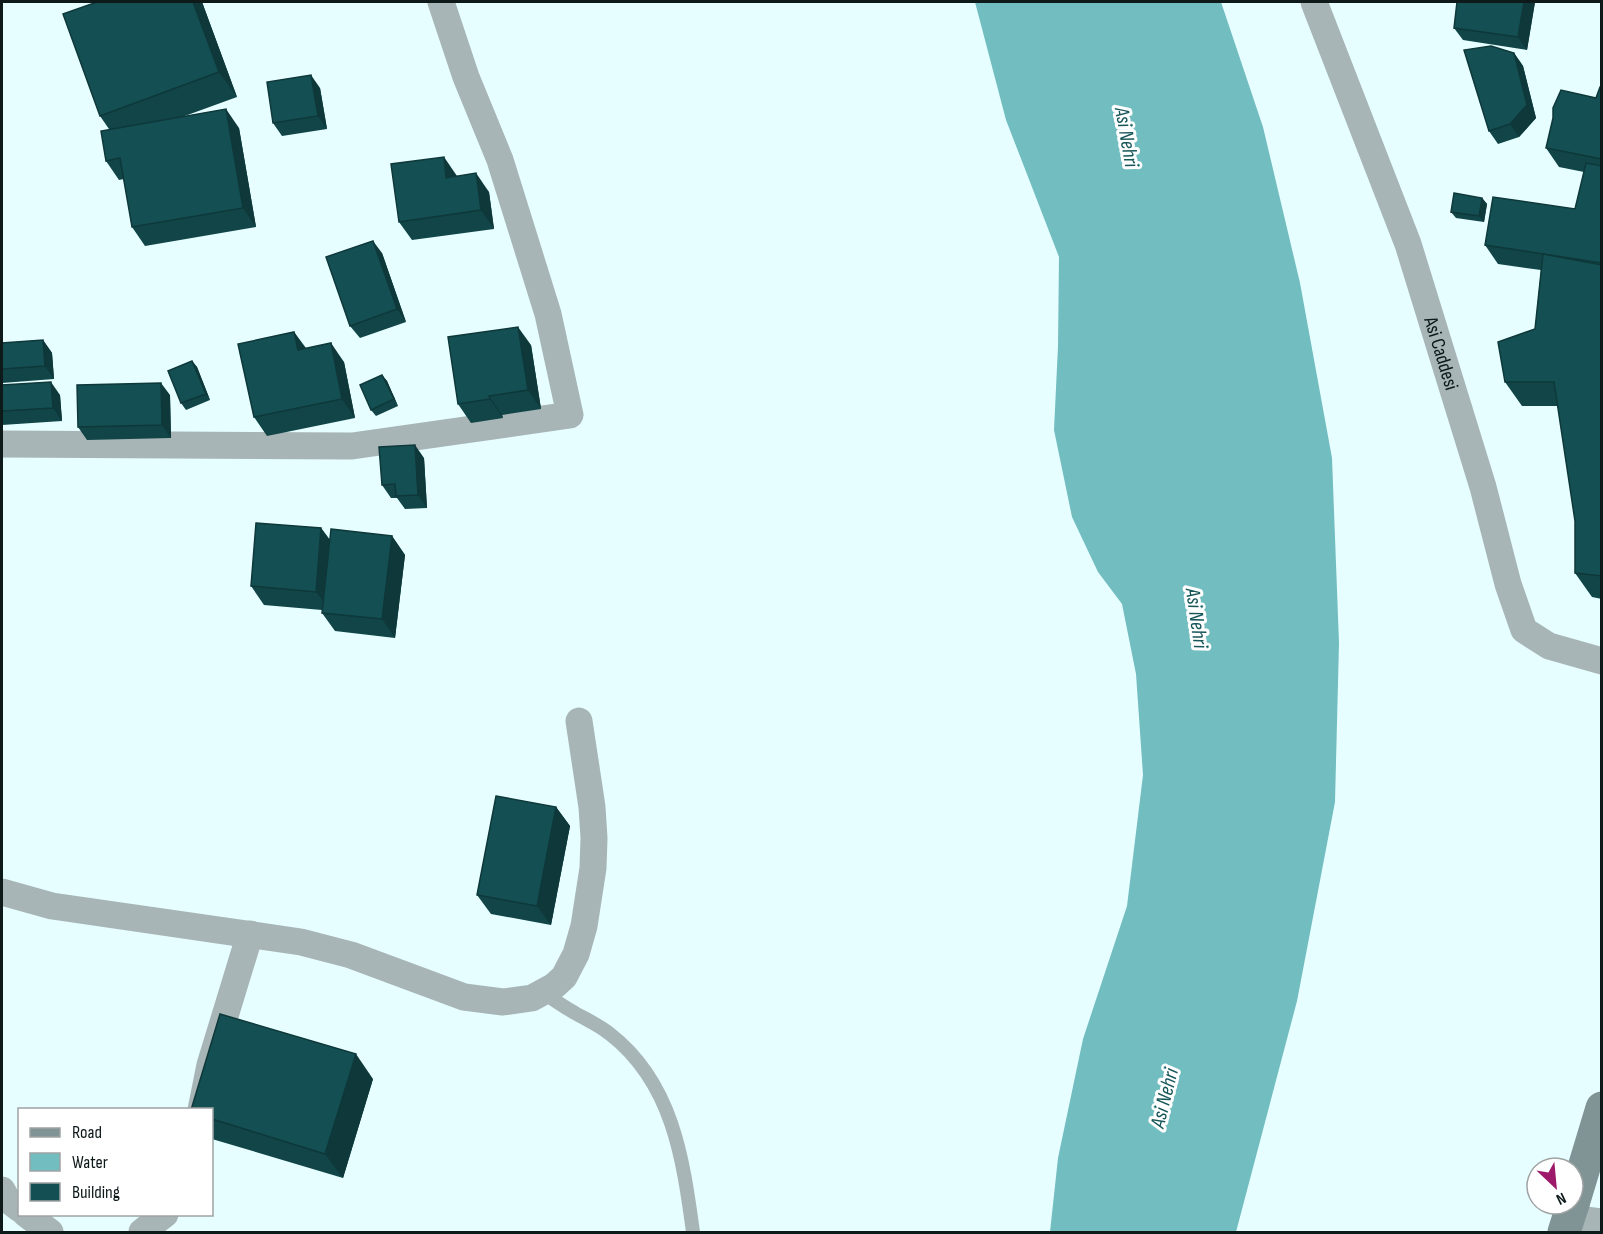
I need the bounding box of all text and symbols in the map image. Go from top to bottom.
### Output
water label: Asi Nehri [1109,104,1144,170]
street label: Asi Caddesi [1418,313,1463,393]
water label: Asi Nehri [1180,585,1213,651]
water label: Asi Nehri [1145,1065,1184,1132]
legend [18,1108,213,1216]
text: Road [72,1122,102,1143]
text: Water [72,1152,108,1173]
north arrow [1525,1156,1585,1216]
text: Building [72,1182,120,1203]
text: N [1553,1188,1569,1209]

